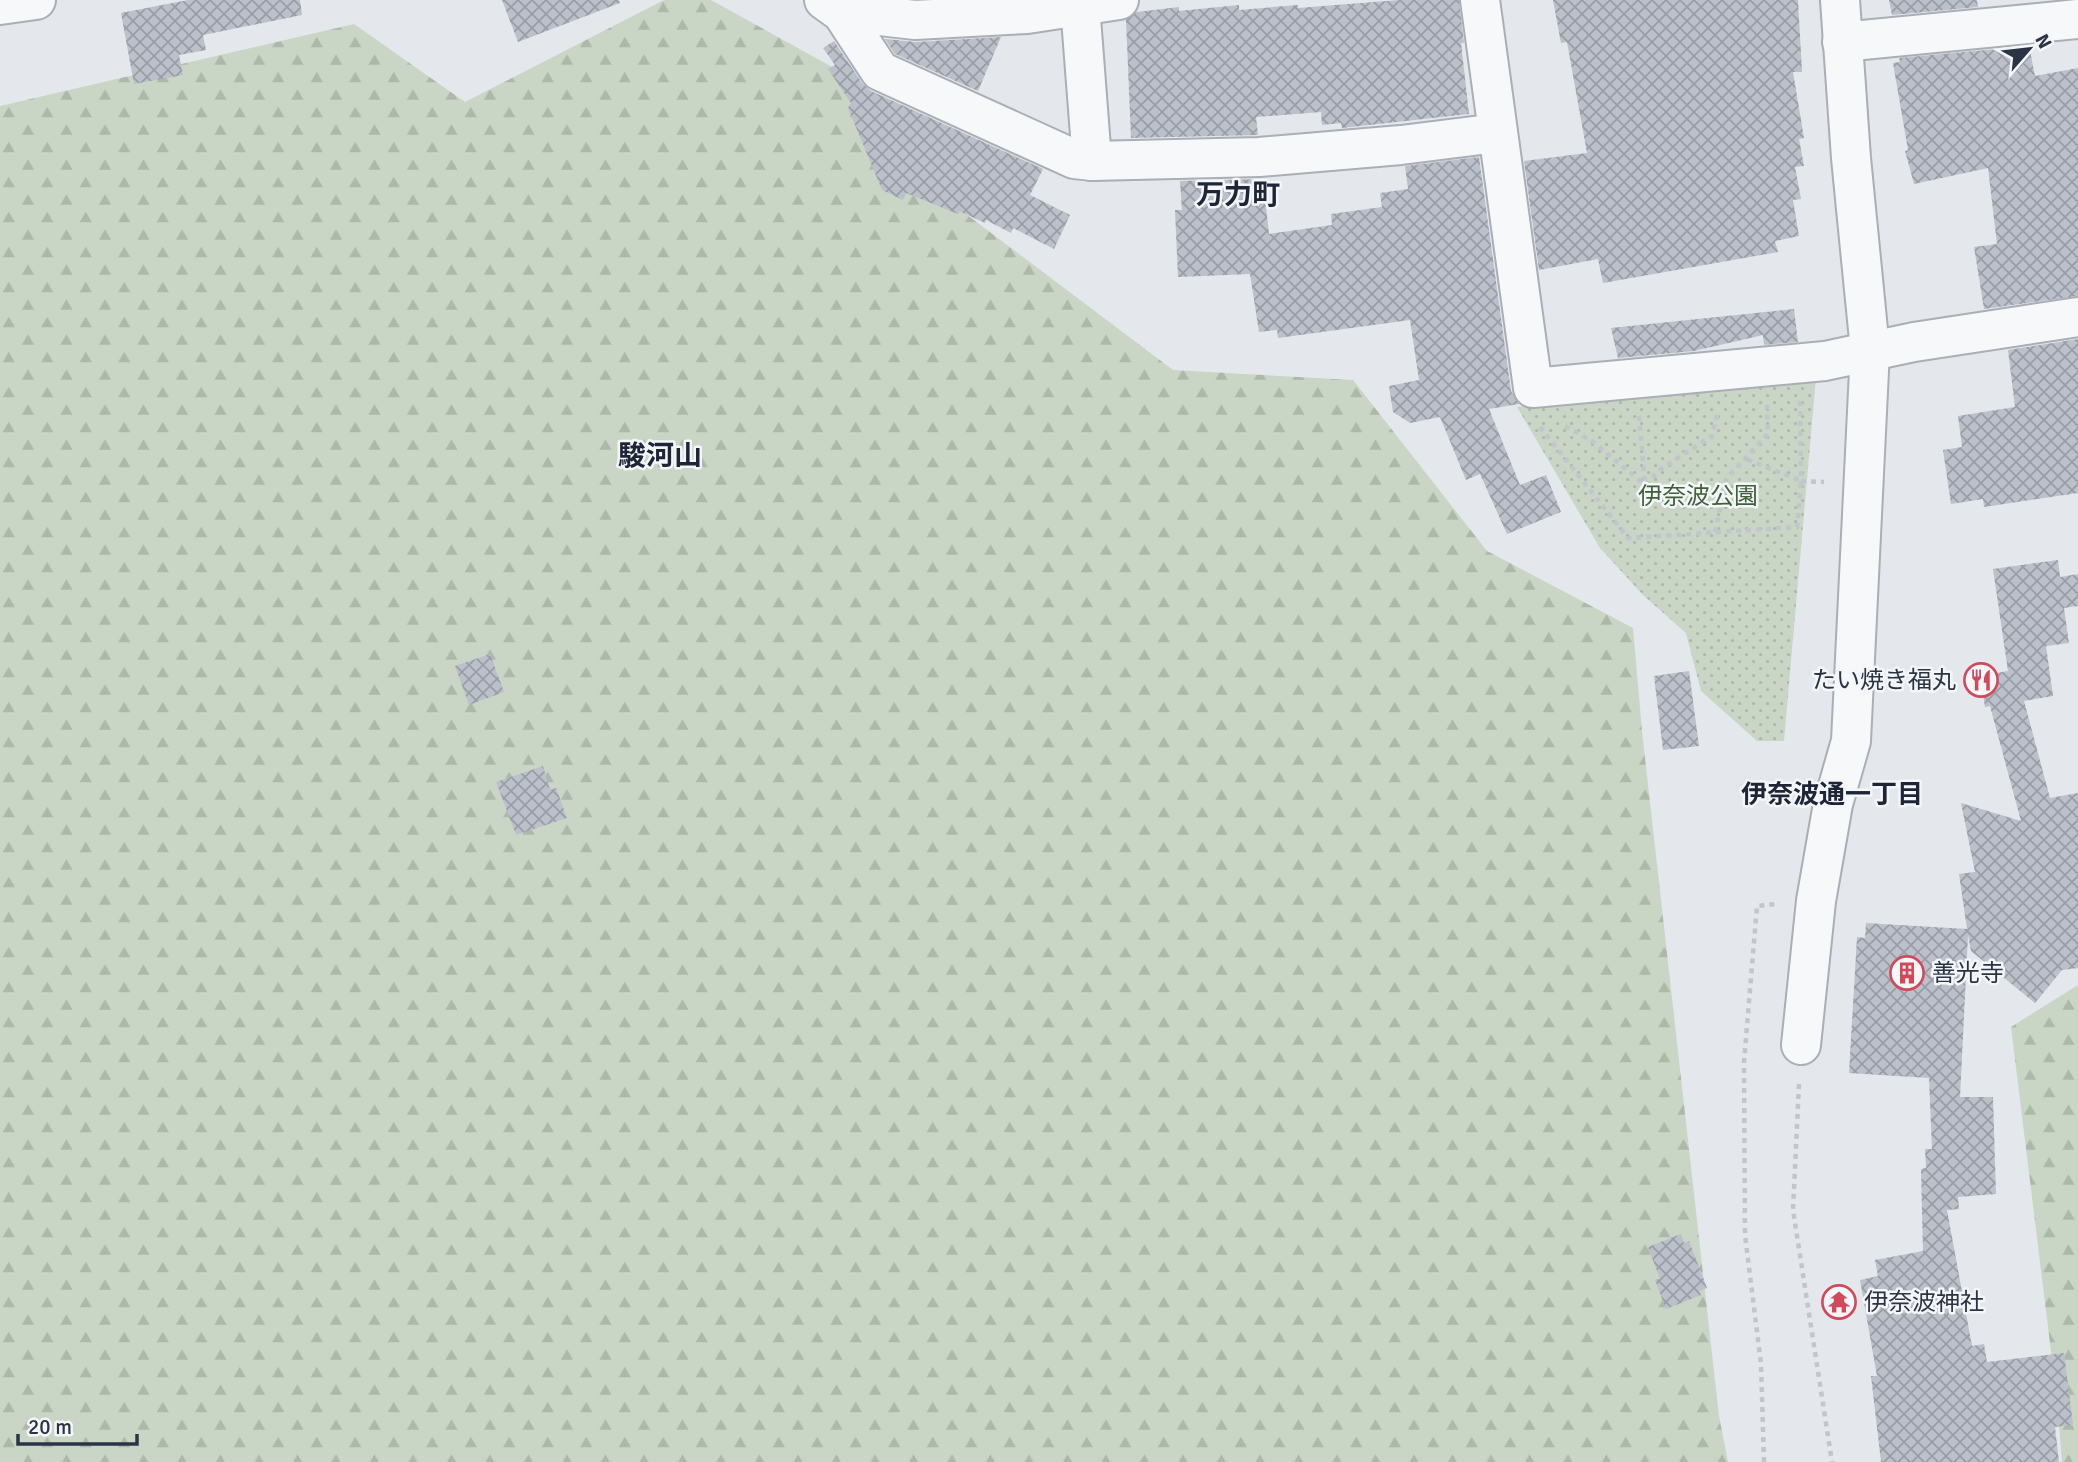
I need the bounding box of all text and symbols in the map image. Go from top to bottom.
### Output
north arrow [1994,14,2064,84]
text: N [2029,30,2057,53]
district label: 万力町 [1196,178,1280,212]
district label: 駿河山 [618,439,702,473]
park label: 伊奈波公園 [1638,481,1758,511]
restaurant icon: たい焼き福丸 [1962,661,2000,699]
place label: たい焼き福丸 [1812,665,1956,695]
district label: 伊奈波通一丁目 [1741,779,1923,811]
building icon: 善光寺 [1888,954,1926,992]
place label: 善光寺 [1932,958,2004,988]
temple icon: 伊奈波神社 [1820,1283,1858,1321]
place label: 伊奈波神社 [1864,1287,1984,1317]
scale bar [18,1402,136,1446]
text: 20 m [28,1414,72,1440]

